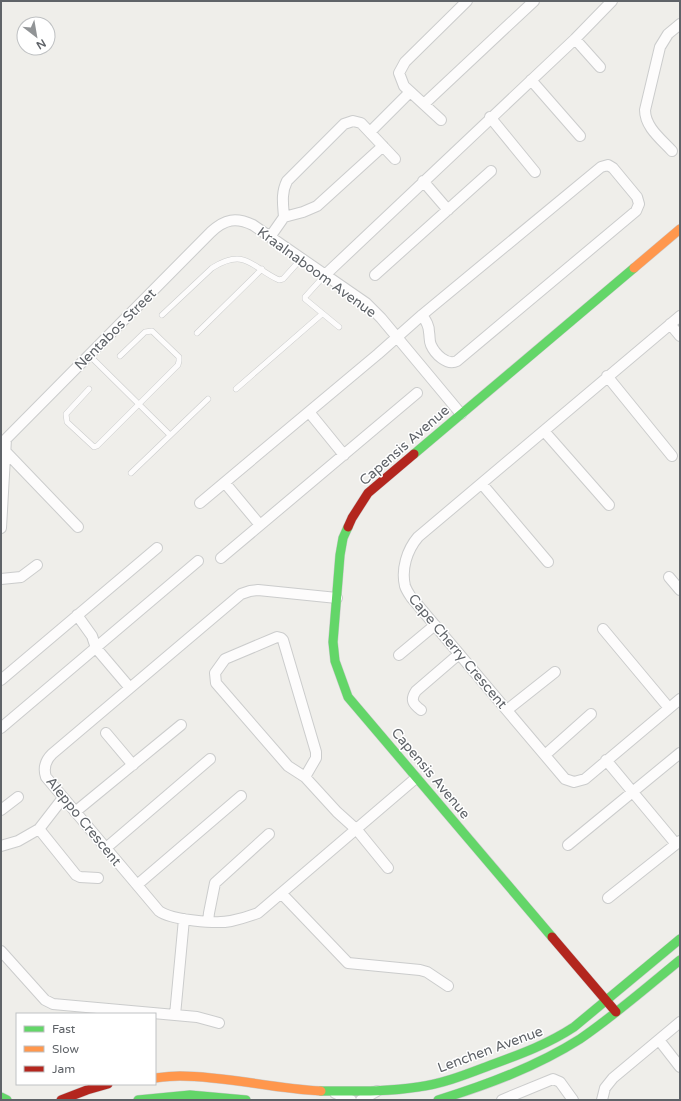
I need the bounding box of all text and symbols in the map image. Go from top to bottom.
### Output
north arrow [16,16,56,56]
text: N [34,36,48,52]
street label: Kraalnaboom Avenue [254,224,380,321]
street label: Nentabos Street [71,285,160,374]
street label: Capensis Avenue [356,402,453,489]
street label: Cape Cherry Crescent [405,590,511,713]
street label: Capensis Avenue [388,724,474,822]
street label: Aleppo Crescent [42,773,125,870]
legend [16,1013,156,1085]
text: Fast [52,1022,76,1036]
street label: Lenchen Avenue [435,1023,545,1076]
text: Slow [52,1042,79,1056]
text: Jam [52,1062,75,1076]

